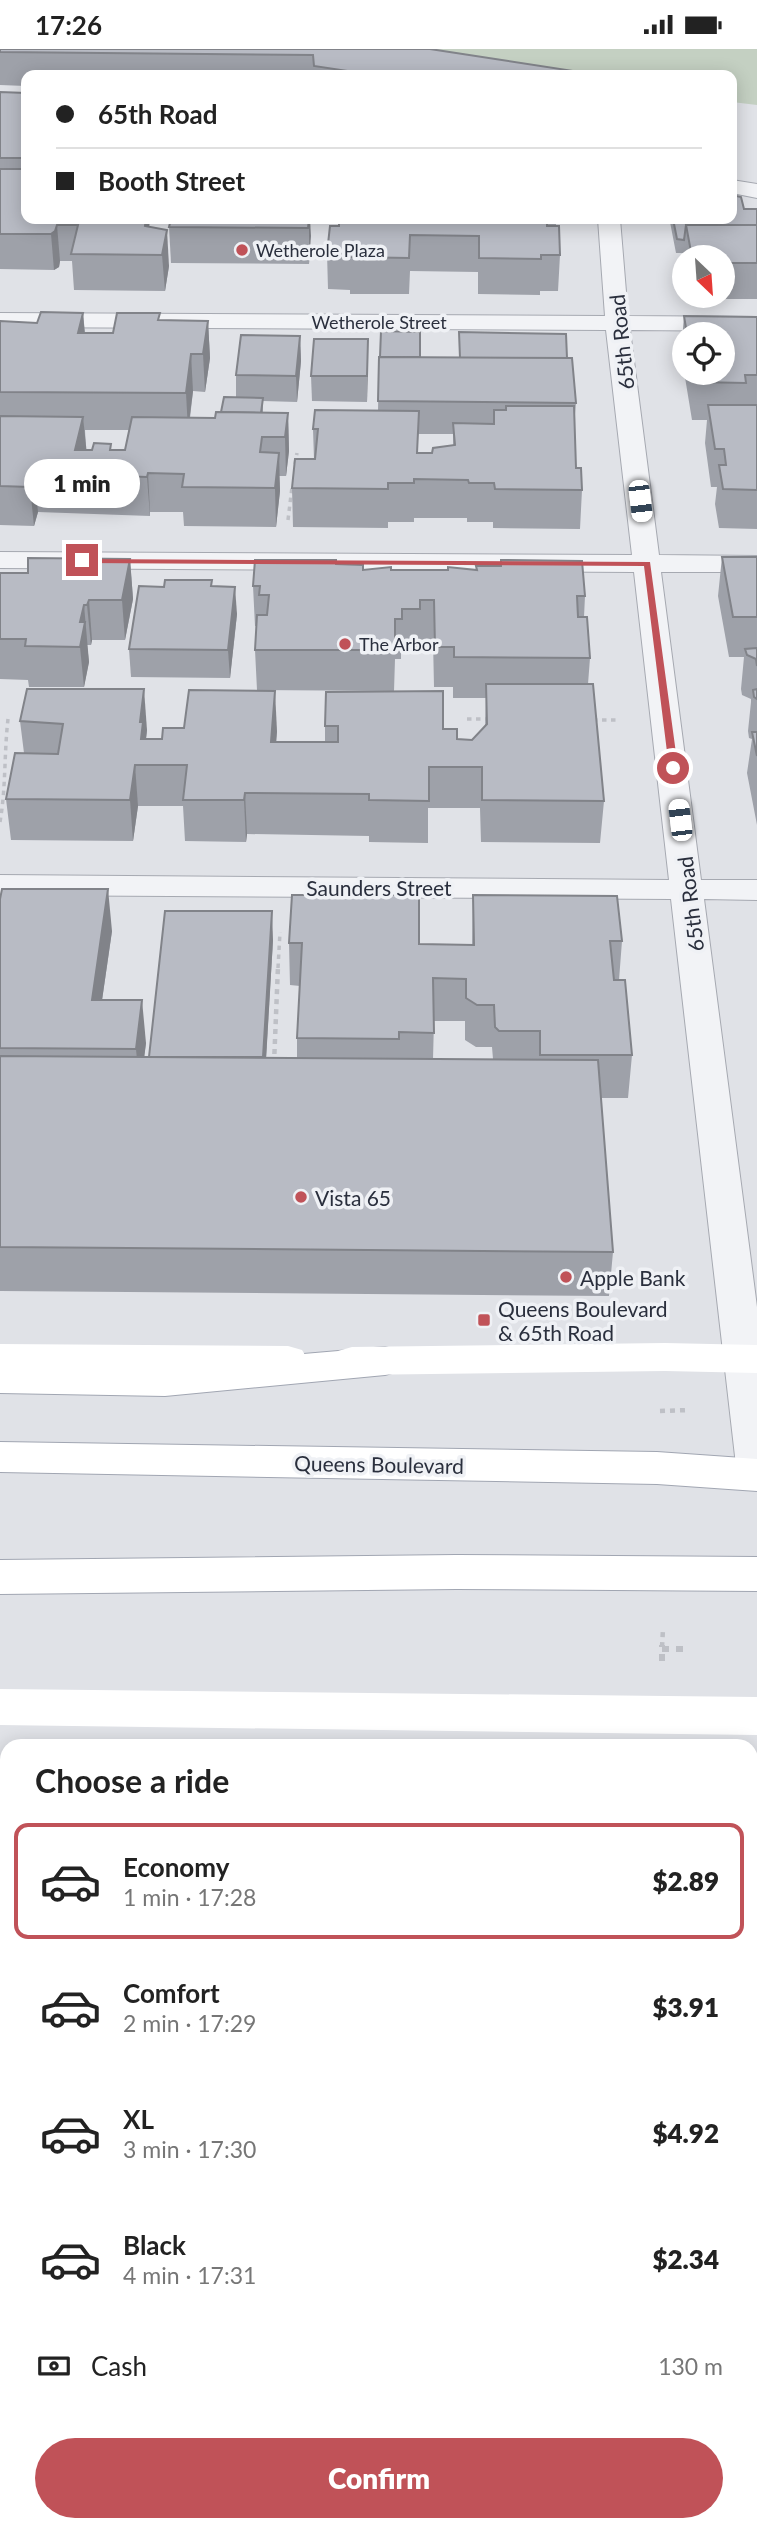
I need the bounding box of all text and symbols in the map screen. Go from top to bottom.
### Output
text: 17:26 [35,9,102,41]
text: 65th Road [98,98,218,130]
text: Booth Street [98,165,245,197]
place label: Wetherole Plaza [256,239,385,261]
marker: Wetherole Plaza [234,242,250,258]
north arrow [672,245,735,308]
map controls [672,245,735,385]
street label: 65th Road [604,293,638,391]
street label: Wetherole Street [311,311,447,333]
button: locate [672,322,735,385]
callout: 1 min [24,459,140,507]
text: 1 min [53,469,111,497]
car [628,479,653,523]
route end [66,544,98,576]
place label: The Arbor [359,633,439,655]
marker: The Arbor [337,636,353,652]
route start [657,752,689,784]
car [668,798,693,842]
street label: 65th Road [672,855,708,953]
street label: Saunders Street [306,875,452,900]
place label: Vista 65 [315,1185,391,1210]
marker: Vista 65 [293,1189,309,1205]
place label: Apple Bank [580,1265,686,1290]
marker: Apple Bank [558,1269,574,1285]
place label: Queens Boulevard & 65th Road [498,1296,668,1345]
marker: Queens Boulevard & 65th Road [476,1312,492,1328]
street label: Queens Boulevard [294,1450,464,1478]
text: Choose a ride [35,1761,229,1800]
icon: car [39,1850,102,1913]
text: Economy [123,1851,229,1883]
text: $2.89 [652,1865,719,1897]
text: 1 min · 17:28 [123,1883,256,1911]
icon: car [39,1976,102,2039]
text: Comfort [123,1977,220,2009]
text: $3.91 [652,1991,719,2023]
text: 2 min · 17:29 [123,2009,256,2037]
icon: car [39,2102,102,2165]
text: XL [123,2103,154,2135]
text: $4.92 [652,2117,719,2149]
text: 3 min · 17:30 [123,2135,256,2163]
icon: car [39,2228,102,2291]
text: Black [123,2229,186,2261]
text: $2.34 [652,2243,719,2275]
text: 4 min · 17:31 [123,2261,256,2289]
icon: cash [35,2347,73,2385]
text: Cash [91,2350,147,2382]
text: 130 m [658,2352,723,2380]
button: Confirm [35,2438,723,2518]

